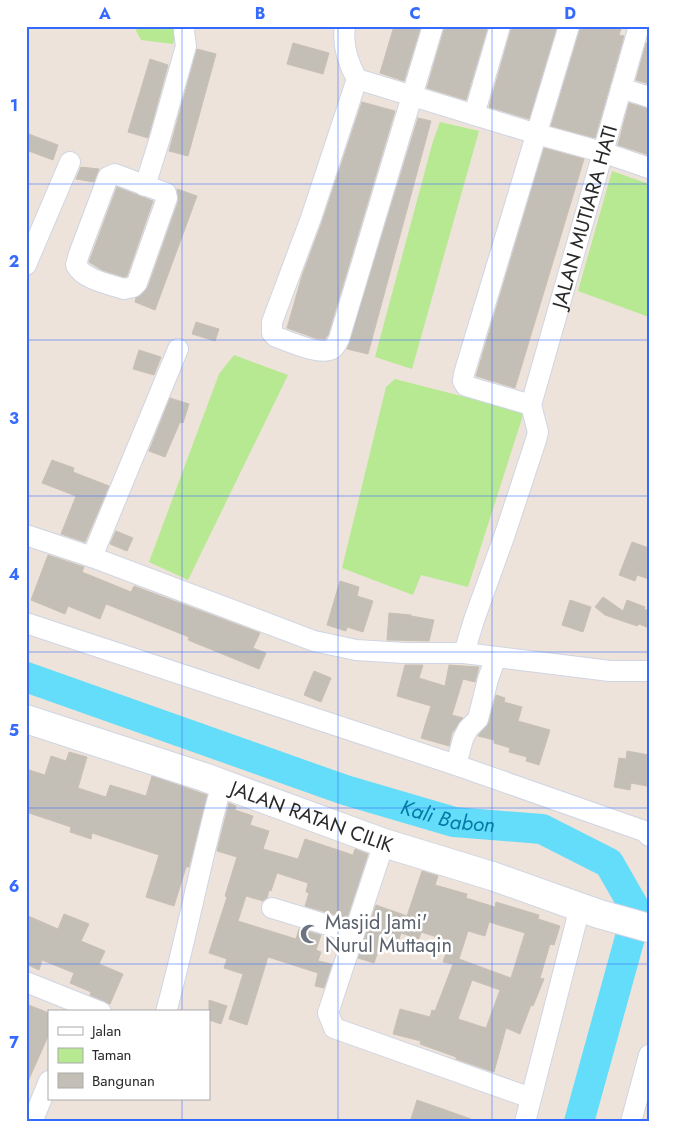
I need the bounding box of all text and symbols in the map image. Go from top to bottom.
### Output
text: A [98,2,111,25]
text: B [255,2,265,25]
text: C [409,2,421,25]
text: D [564,2,576,25]
text: 1 [10,94,18,117]
street label: JALAN MUTIARA HATI [544,122,625,314]
text: 2 [9,250,19,273]
text: 3 [9,407,19,430]
text: 4 [8,563,20,586]
text: 5 [9,719,19,742]
street label: JALAN RATAN CILIK [223,773,397,860]
water label: Kali Babon [397,792,496,840]
text: 6 [9,875,19,898]
place label: Masjid Jami' Nurul Muttaqin [325,908,452,960]
mosque icon: Masjid Jami' Nurul Muttaqin [299,923,321,945]
legend [48,1010,210,1100]
text: Jalan [90,1020,121,1042]
text: 7 [9,1031,19,1054]
text: Taman [92,1044,131,1066]
text: Bangunan [92,1070,155,1092]

